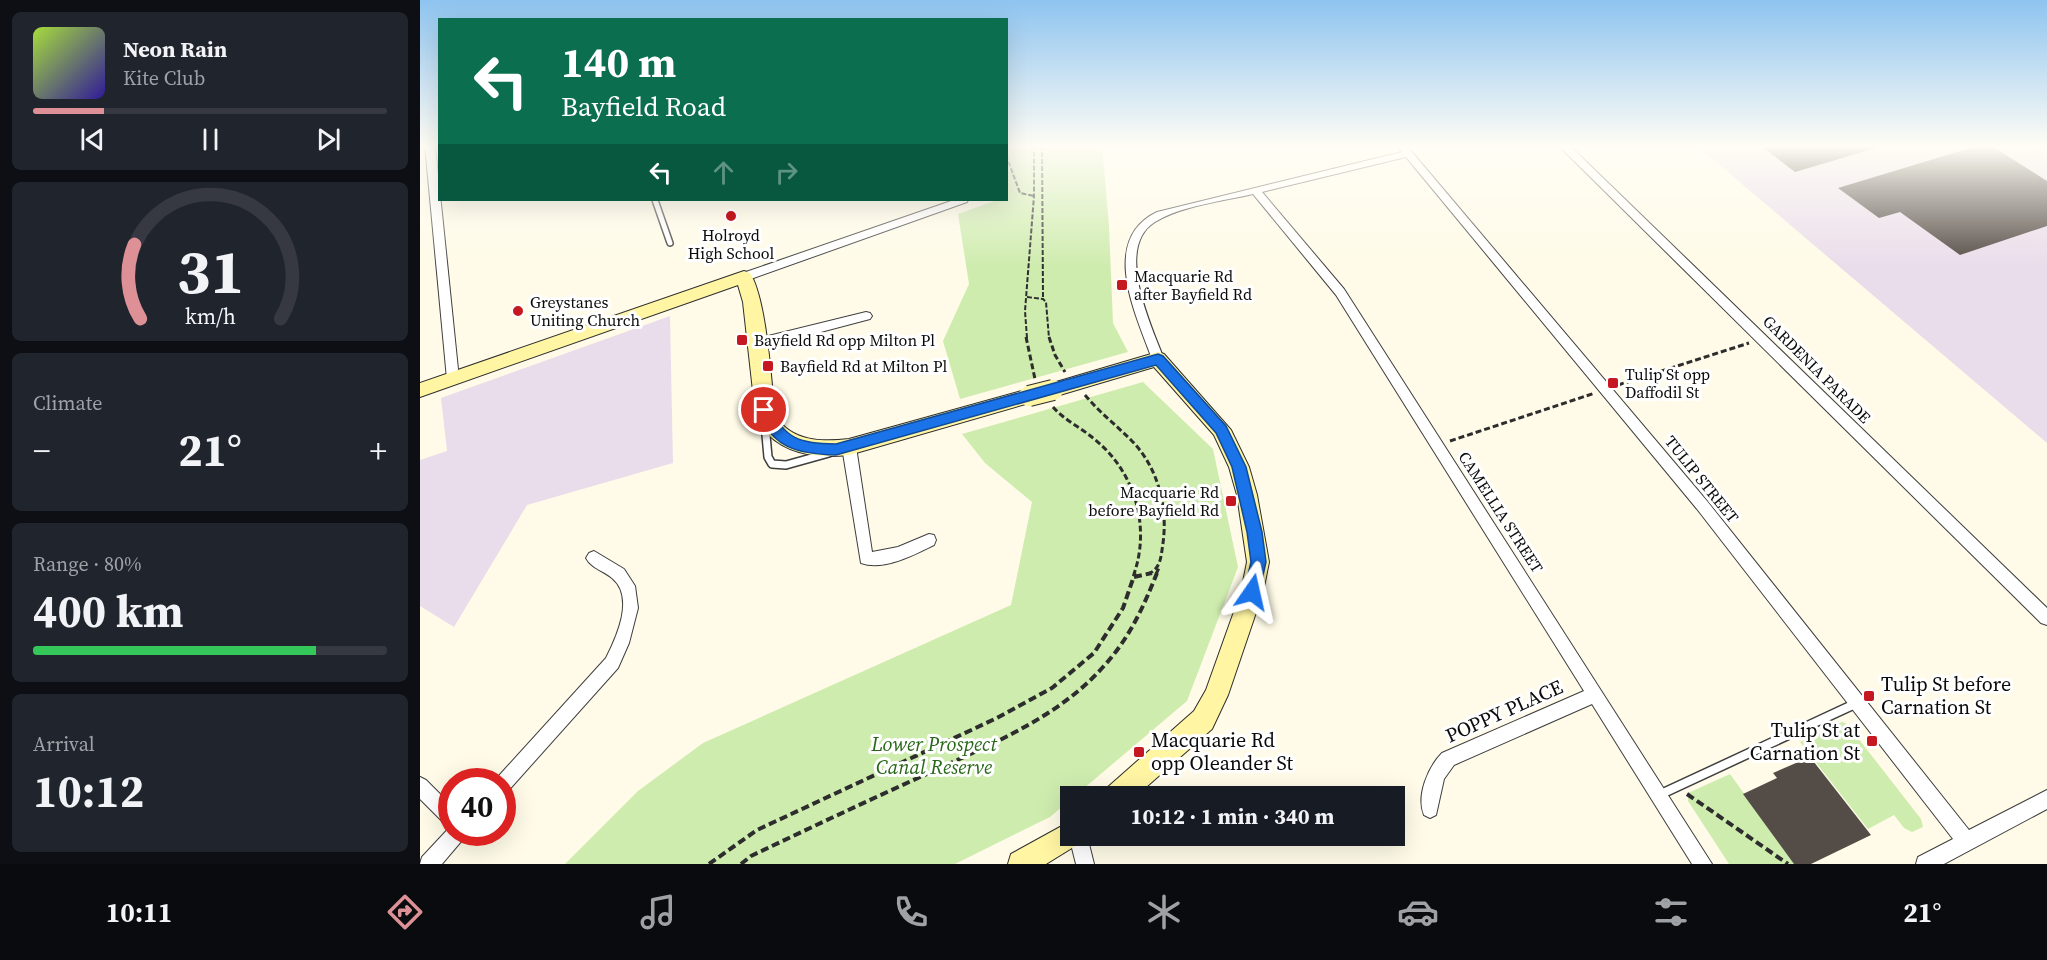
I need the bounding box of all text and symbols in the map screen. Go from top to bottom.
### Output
text: 140 m [561,33,676,91]
text: Neon Rain [123,34,227,64]
icon: left [462,42,540,120]
text: Kite Club [123,64,205,92]
text: Bayfield Road [561,88,726,125]
icon: previous [76,123,109,156]
icon: pause [194,123,227,156]
icon: next [312,123,345,156]
icon: left [644,156,677,189]
icon: ahead [707,156,740,189]
icon: right [770,156,803,189]
marker: Holroyd High School [724,209,738,223]
place label: Holroyd High School [688,224,774,264]
text: 31 [176,228,244,314]
place label: Macquarie Rd after Bayfield Rd [1134,265,1252,305]
marker: Macquarie Rd after Bayfield Rd [1115,278,1129,292]
place label: Greystanes Uniting Church [530,291,640,331]
text: km/h [184,302,236,331]
marker: Greystanes Uniting Church [511,304,525,318]
street label: GARDENIA PARADE [1758,310,1876,428]
place label: Bayfield Rd opp Milton Pl [754,329,935,351]
marker: Bayfield Rd opp Milton Pl [735,333,749,347]
place label: Bayfield Rd at Milton Pl [780,355,947,377]
marker: Bayfield Rd at Milton Pl [761,359,775,373]
place label: Tulip St opp Daffodil St [1625,363,1710,403]
marker: Tulip St opp Daffodil St [1606,376,1620,390]
pin [738,384,789,435]
text: Climate [33,389,102,417]
icon: arrive [747,393,780,426]
text: 21° [178,419,242,481]
text: − [33,428,51,473]
text: + [369,428,387,473]
street label: TULIP STREET [1660,431,1744,527]
street label: CAMELLIA STREET [1454,447,1549,577]
place label: Macquarie Rd before Bayfield Rd [1088,481,1219,521]
marker: Macquarie Rd before Bayfield Rd [1224,494,1238,508]
text: Range · 80% [33,550,142,578]
position arrow [1220,560,1284,624]
text: 400 km [33,580,184,642]
place label: Tulip St before Carnation St [1881,670,2011,721]
street label: POPPY PLACE [1441,673,1567,749]
marker: Tulip St before Carnation St [1862,689,1876,703]
place label: Tulip St at Carnation St [1750,716,1860,767]
place label: Macquarie Rd opp Oleander St [1151,726,1294,777]
text: Arrival [33,730,95,758]
park label: Lower Prospect Canal Reserve [870,730,998,781]
marker: Tulip St at Carnation St [1865,734,1879,748]
marker: Macquarie Rd opp Oleander St [1132,745,1146,759]
text: 10:12 [33,760,144,822]
speed limit sign: 40 [438,768,516,846]
text: 10:12 · 1 min · 340 m [1131,801,1334,831]
icon: directions [384,891,426,933]
icon: music [637,891,679,933]
icon: phone [890,891,932,933]
icon: climate [1143,891,1185,933]
icon: car [1397,891,1439,933]
icon: filters [1650,891,1692,933]
text: 10:11 [106,894,172,931]
text: 21° [1903,894,1941,931]

